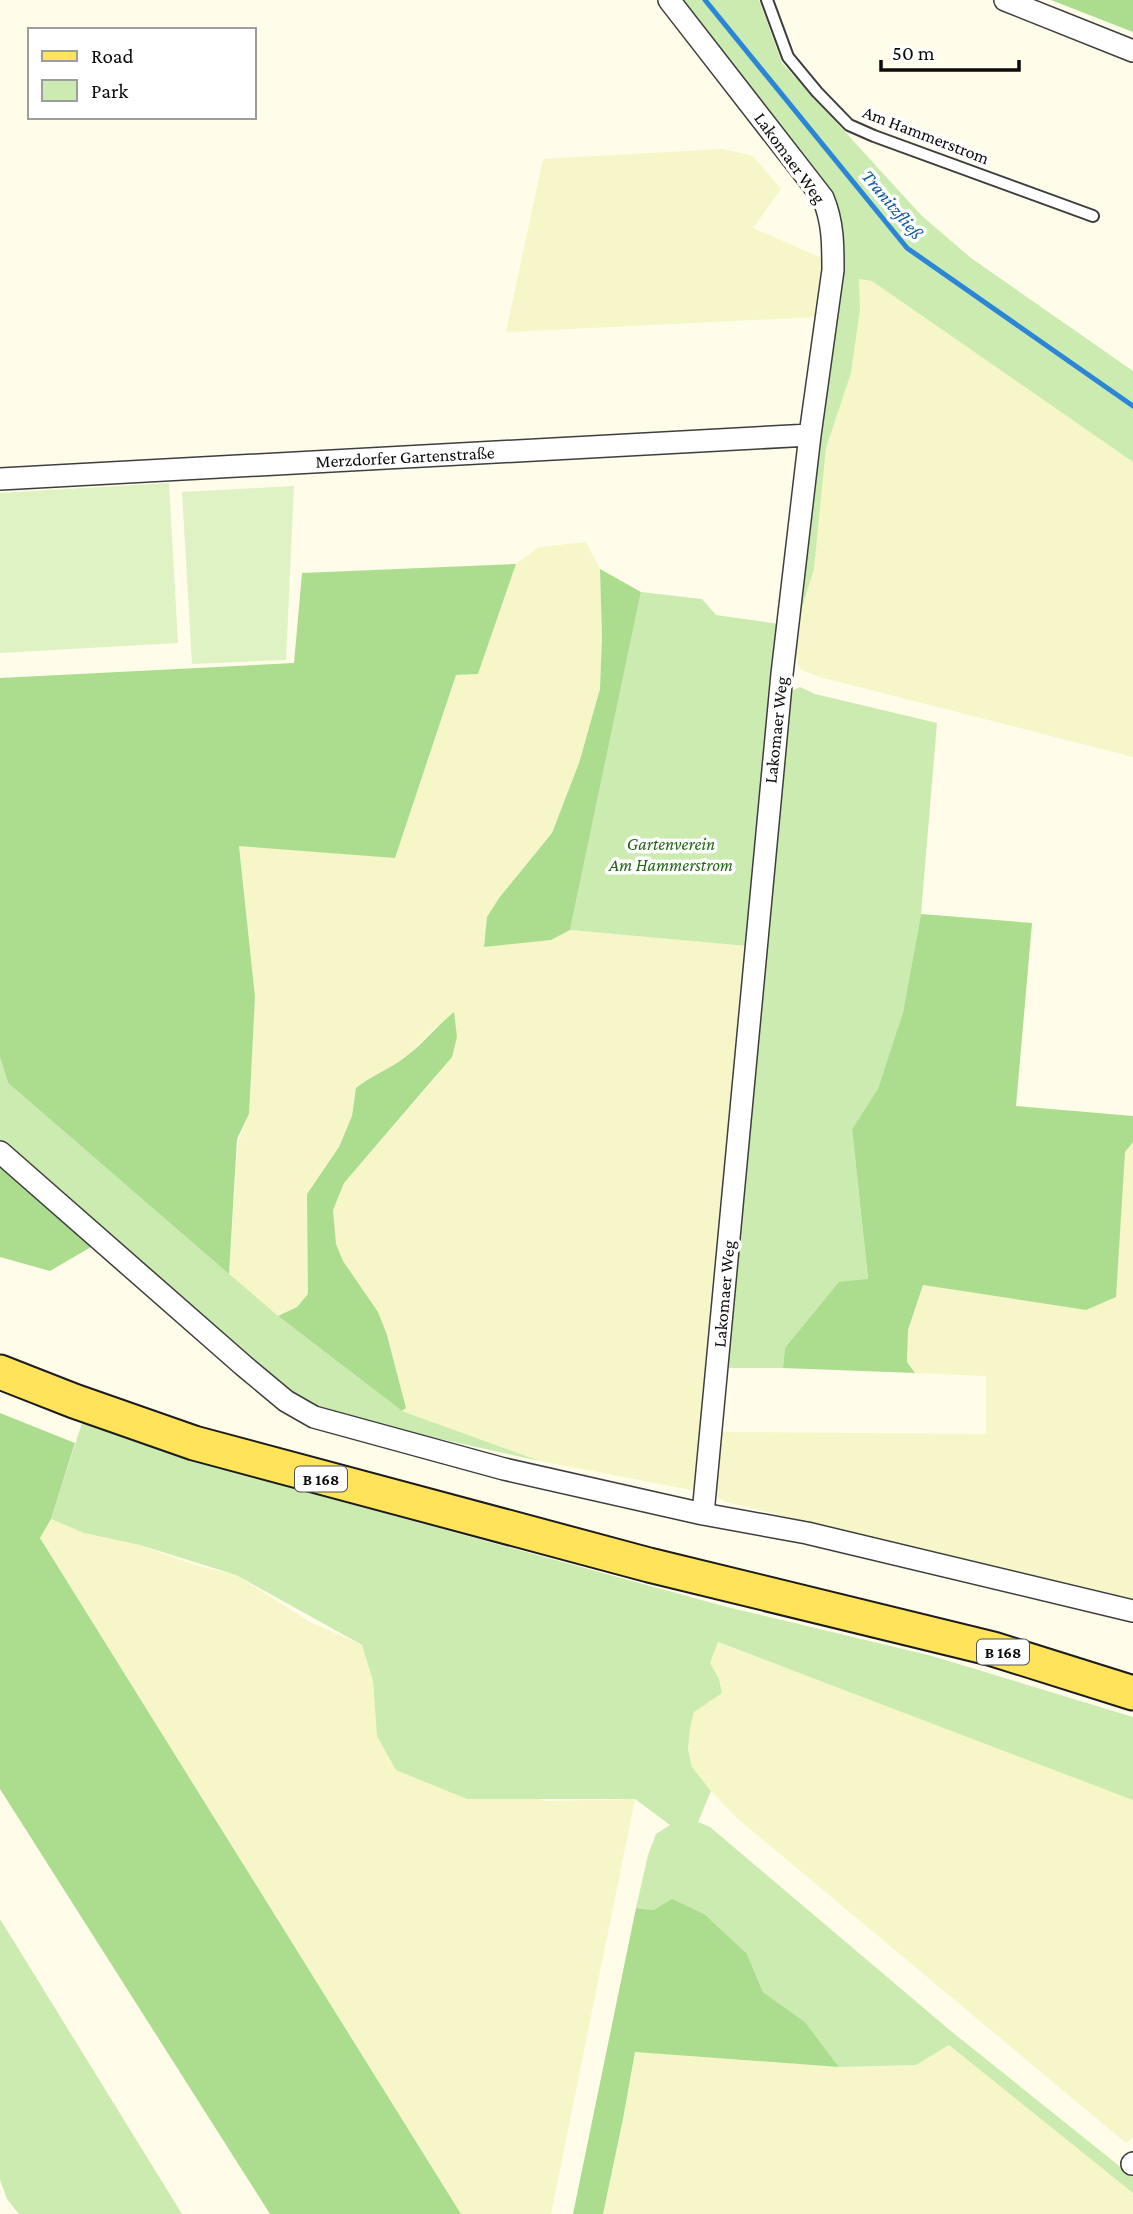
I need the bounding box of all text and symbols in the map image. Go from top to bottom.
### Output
legend [28,28,256,119]
scale bar [881,28,1019,72]
text: 50 m [892,41,935,65]
text: Road [91,44,134,68]
text: Park [91,79,128,103]
street label: Am Hammerstrom [860,102,993,168]
street label: Lakomaer Weg [750,109,830,208]
water label: Tranitzfließ [858,166,928,243]
street label: Merzdorfer Gartenstraße [315,442,495,472]
street label: Lakomaer Weg [760,675,792,785]
park label: Gartenverein Am Hammerstrom [608,834,733,875]
street label: Lakomaer Weg [709,1239,739,1348]
road number: B 168 [295,1466,347,1492]
road number: B 168 [977,1640,1029,1664]

